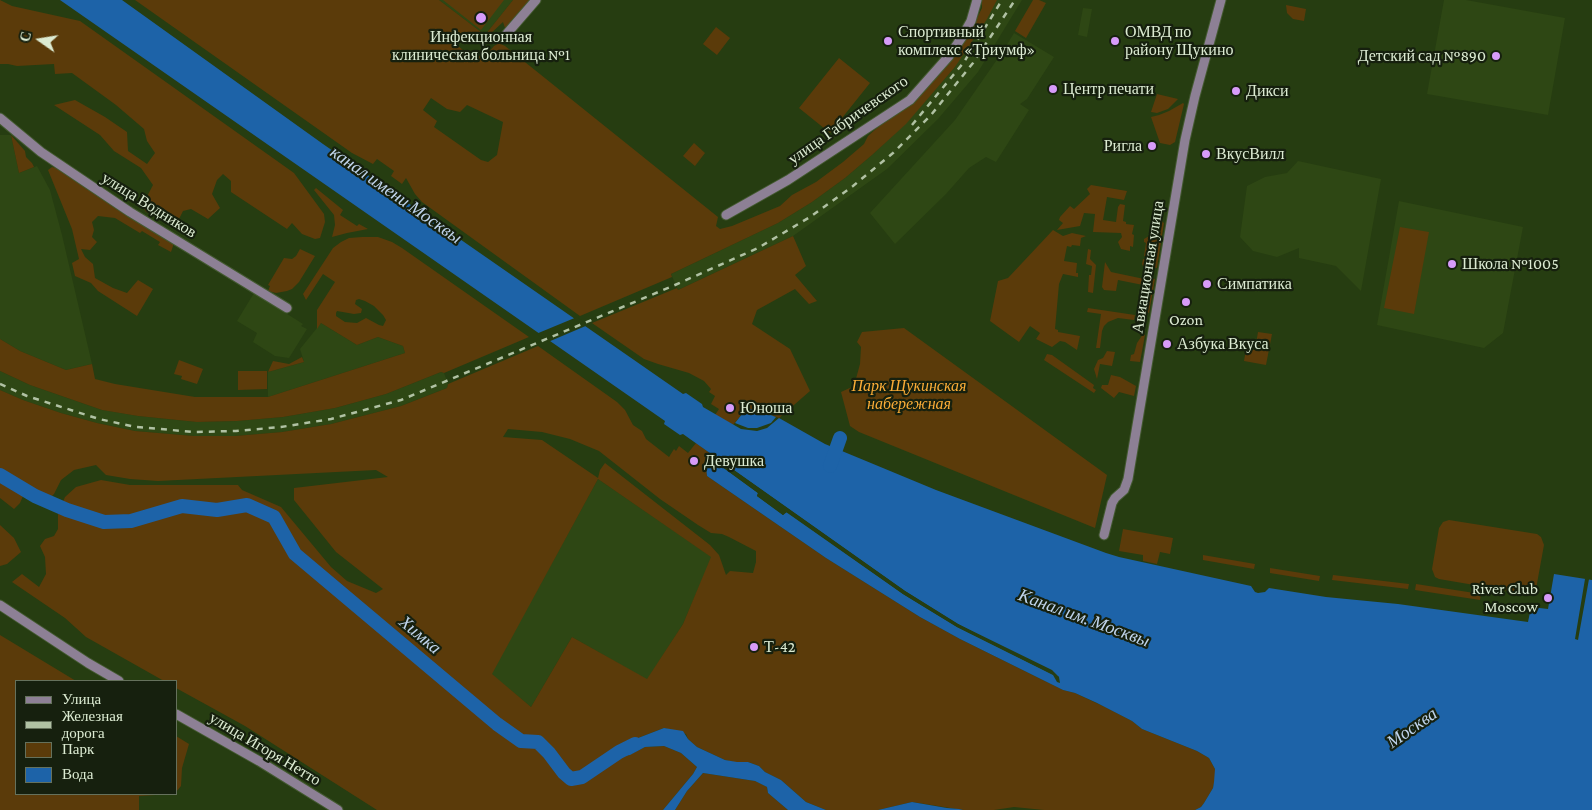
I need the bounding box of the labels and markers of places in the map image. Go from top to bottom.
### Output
marker: Инфекционная клиническая больница №1 [474,11,488,25]
place label: Спортивный комплекс «Триумф» [898,22,1035,60]
place label: ОМВД по району Щукино [1125,22,1233,60]
place label: Инфекционная клиническая больница №1 [392,27,570,65]
marker: Спортивный комплекс «Триумф» [882,35,894,47]
marker: ОМВД по району Щукино [1109,35,1121,47]
place label: Детский сад №890 [1358,46,1486,66]
marker: Детский сад №890 [1490,50,1502,62]
place label: Центр печати [1063,79,1154,99]
place label: Дикси [1246,81,1289,101]
marker: Центр печати [1047,83,1059,95]
marker: Дикси [1230,85,1242,97]
place label: Ригла [1104,136,1142,156]
marker: Ригла [1146,140,1158,152]
place label: ВкусВилл [1216,144,1285,164]
marker: ВкусВилл [1200,148,1212,160]
place label: Школа №1005 [1462,254,1559,274]
marker: Школа №1005 [1446,258,1458,270]
place label: Симпатика [1217,274,1292,294]
marker: Симпатика [1201,278,1213,290]
marker: Ozon [1180,296,1192,308]
place label: Ozon [1169,310,1203,330]
place label: Азбука Вкуса [1177,334,1269,354]
marker: Азбука Вкуса [1161,338,1173,350]
place label: Юноша [740,398,792,418]
marker: Юноша [724,402,736,414]
place label: Девушка [704,451,764,471]
marker: Девушка [688,455,700,467]
place label: River Club Moscow [1472,579,1538,617]
marker: River Club Moscow [1542,592,1554,604]
place label: Т-42 [764,637,795,657]
marker: Т-42 [748,641,760,653]

